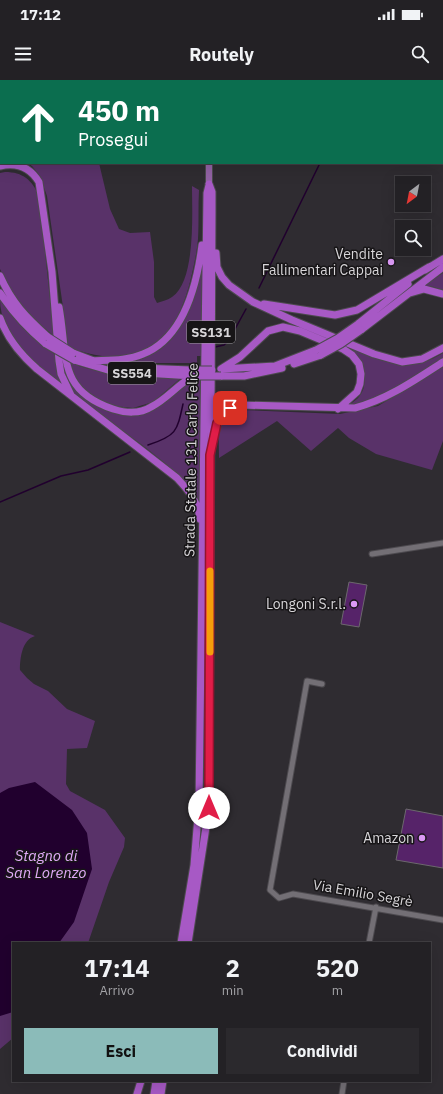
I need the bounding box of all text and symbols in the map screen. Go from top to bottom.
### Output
text: 17:12 [20,5,61,24]
icon: menu [12,43,34,65]
text: Routely [189,43,254,66]
icon: search [409,43,431,65]
text: 450 m [78,92,160,129]
icon: ahead [12,96,64,148]
text: Prosegui [78,128,148,151]
north arrow [395,176,431,212]
map controls [395,176,431,256]
button: search [395,220,431,256]
place label: Vendite Fallimentari Cappai [262,245,383,279]
marker: Vendite Fallimentari Cappai [386,257,396,267]
road number: SS131 [187,321,235,343]
road number: SS554 [108,362,156,384]
street label: Strada Statale 131 Carlo Felice [180,363,202,557]
pin [213,391,247,425]
icon: arrive [219,397,241,419]
place label: Longoni S.r.l. [266,595,346,613]
marker: Longoni S.r.l. [349,599,359,609]
position arrow [188,787,230,829]
place label: Amazon [363,829,414,847]
marker: Amazon [417,833,427,843]
water label: Stagno di San Lorenzo [5,846,87,882]
street label: Via Emilio Segrè [312,875,415,911]
text: 17:14 [84,952,150,984]
text: 2 [225,952,240,984]
text: 520 [316,952,359,984]
text: Arrivo [99,982,134,999]
text: min [222,982,244,999]
text: m [332,982,343,999]
button: Esci [24,1028,218,1074]
button: Condividi [226,1028,419,1074]

